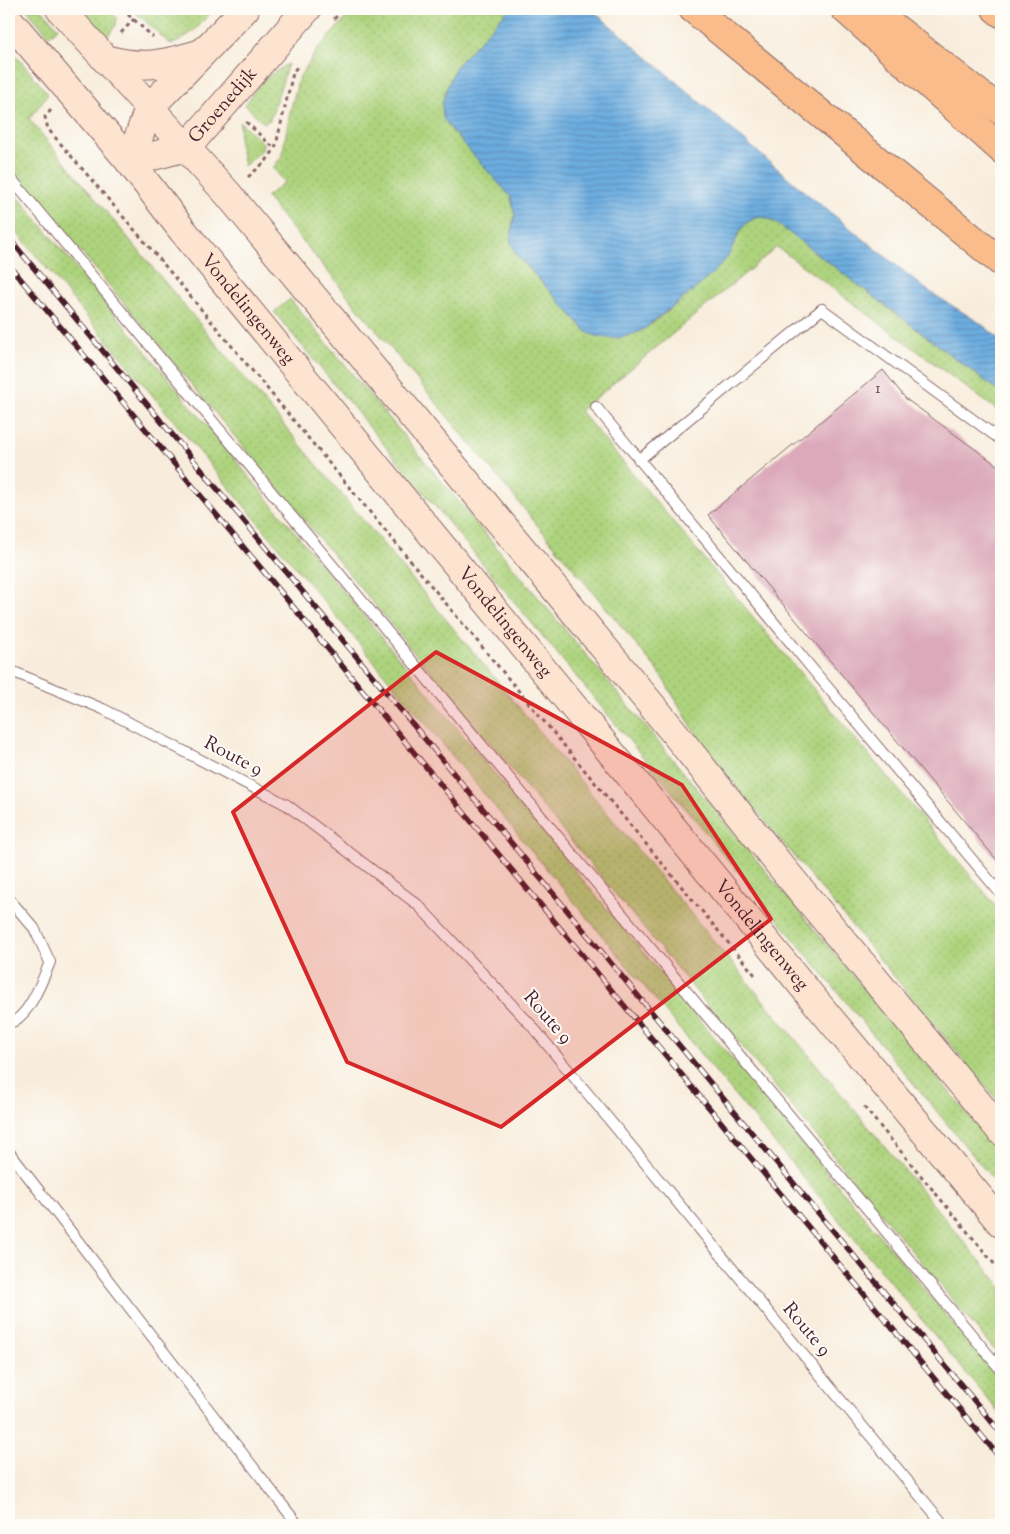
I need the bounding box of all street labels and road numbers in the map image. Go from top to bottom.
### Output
street label: Groenedijk [182,61,264,150]
street label: Vondelingenweg [194,248,301,371]
street label: Vondelingenweg [451,561,558,684]
street label: Route 9 [199,730,267,784]
street label: Vondelingenweg [708,874,815,997]
street label: Route 9 [516,985,578,1051]
street label: Route 9 [775,1297,837,1363]

